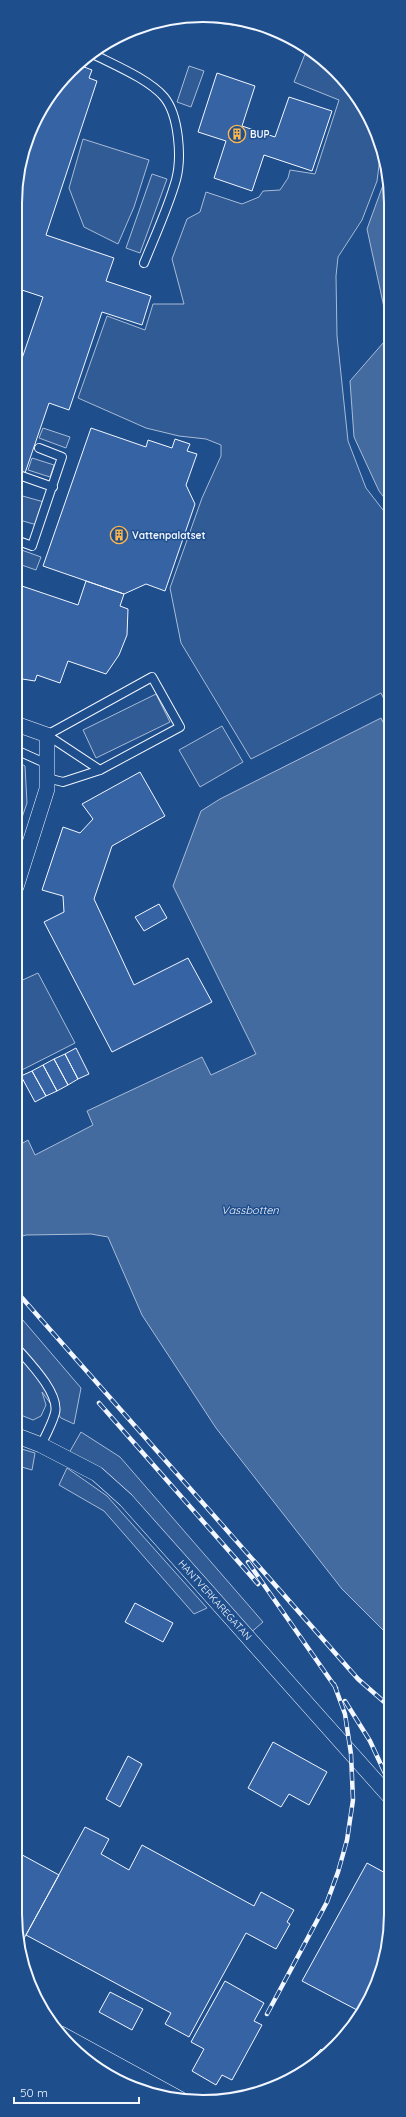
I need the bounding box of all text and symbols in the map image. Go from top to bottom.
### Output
building icon: BUP [227,124,247,144]
place label: BUP [250,128,270,141]
building icon: Vattenpalatset [109,525,129,545]
place label: Vattenpalatset [132,529,206,542]
water label: Vassbotten [221,1203,279,1217]
street label: HANTVERKAREGATAN [175,1557,255,1643]
scale bar [14,2079,139,2105]
text: 50 m [20,2085,48,2100]

